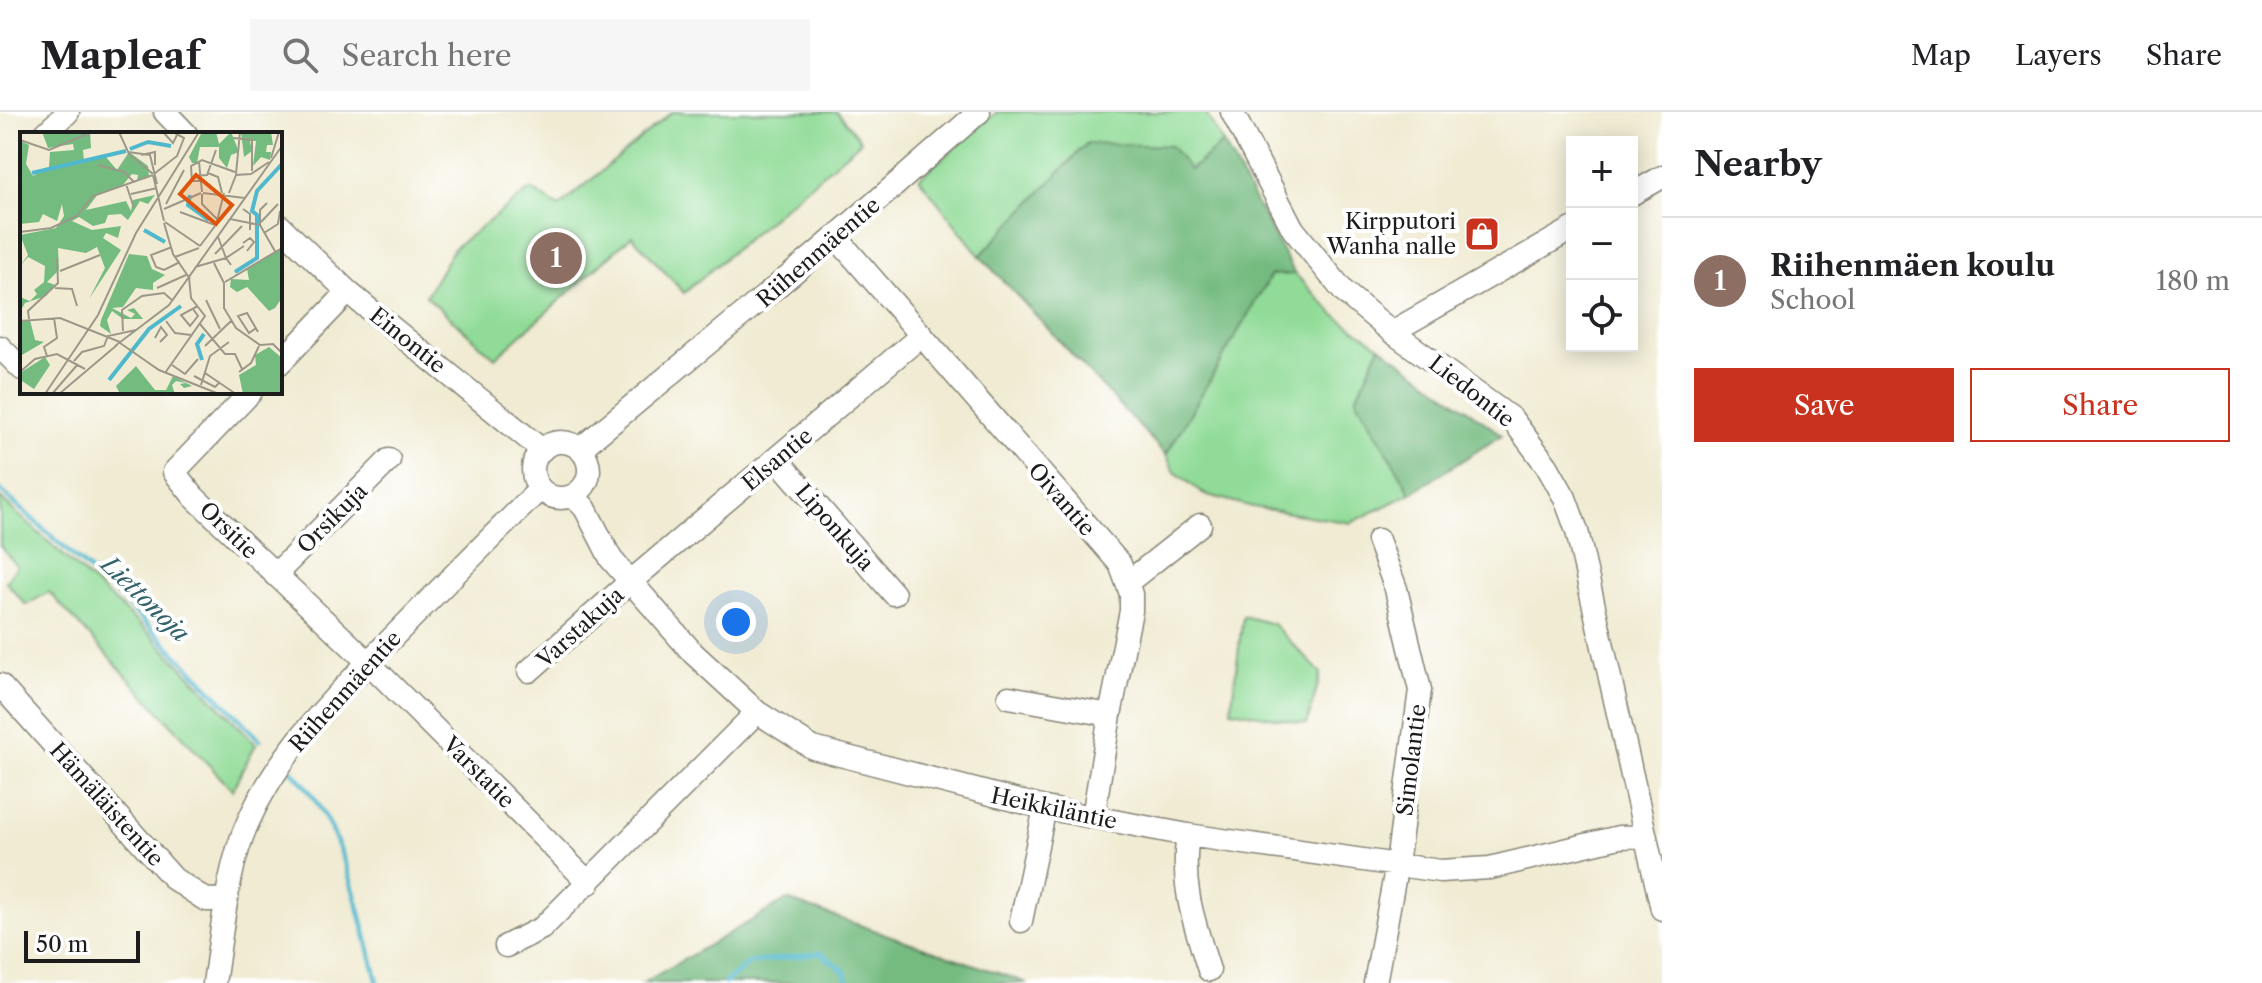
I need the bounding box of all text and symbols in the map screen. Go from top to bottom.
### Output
search box [250,19,810,91]
text: Mapleaf [40,32,202,79]
icon: search [278,33,322,77]
text: Search here [342,37,512,74]
text: Map [1911,38,1971,72]
text: Layers [2015,38,2102,72]
text: Share [2146,38,2222,72]
inset map [20,132,282,394]
map controls [1566,136,1638,352]
button: + [1566,136,1638,208]
text: Nearby [1694,143,1822,185]
street label: Riihenmäentie [751,192,885,313]
place label: Kirpputori Wanha nalle [1326,208,1456,260]
button: − [1566,208,1638,280]
shop icon: Kirpputori Wanha nalle [1463,215,1501,253]
pin: 1 [530,228,582,288]
text: Riihenmäen koulu [1770,247,2055,284]
text: 1 [1714,265,1726,297]
text: 180 m [2156,265,2230,297]
button: locate [1566,280,1638,352]
text: School [1770,284,1855,316]
street label: Einontie [364,302,451,379]
street label: Liedontie [1424,350,1520,433]
button: Save [1694,368,1954,442]
button: Share [1970,368,2230,442]
street label: Elsantie [737,422,818,497]
street label: Oivantie [1022,457,1101,541]
street label: Orsikuja [292,477,373,559]
street label: Liponkuja [790,478,880,576]
street label: Orsitie [194,496,263,565]
water label: Liettonoja [94,548,195,648]
street label: Varstakuja [531,581,630,674]
your location [716,602,756,642]
street label: Riihenmäentie [284,625,407,758]
street label: Simolantie [1391,703,1432,818]
street label: Varstatie [436,730,520,814]
street label: Hämäläistentie [44,737,169,872]
street label: Heikkiläntie [988,782,1119,835]
scale bar [24,927,140,963]
text: 50 m [36,931,88,958]

